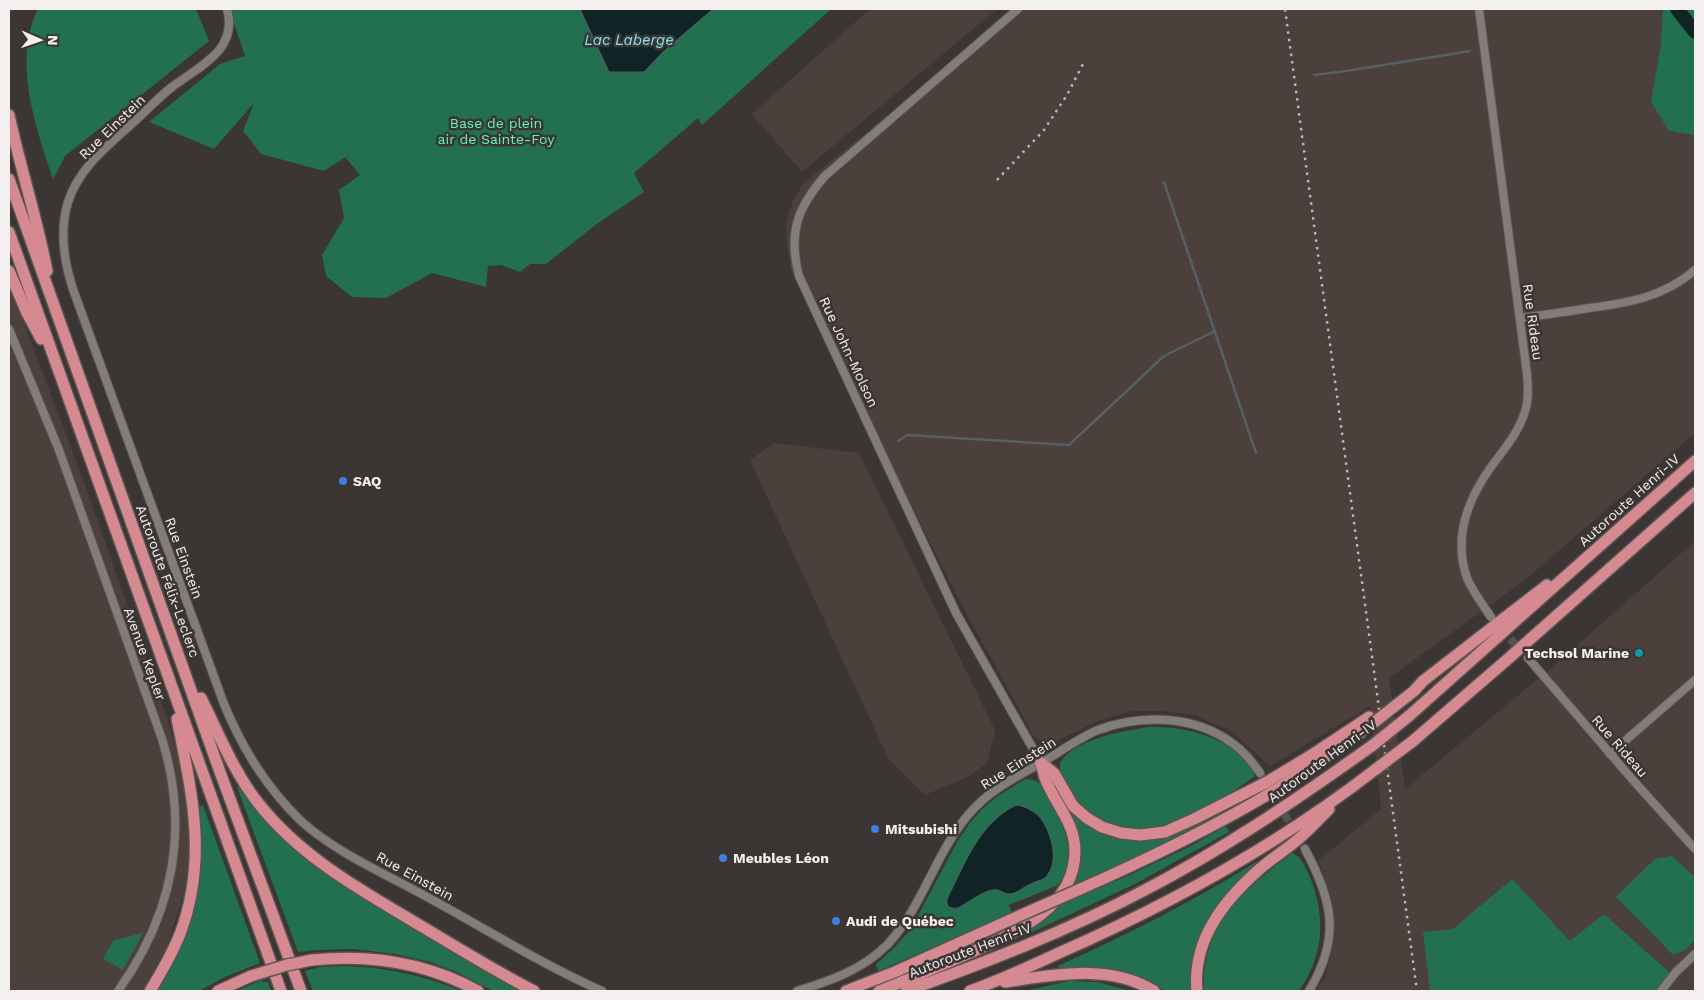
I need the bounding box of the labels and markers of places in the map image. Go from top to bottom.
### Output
place label: SAQ [353,473,381,489]
marker: SAQ [337,475,349,487]
place label: Techsol Marine [1525,645,1629,661]
marker: Techsol Marine [1633,647,1645,659]
place label: Mitsubishi [885,821,957,837]
marker: Mitsubishi [869,823,881,835]
place label: Meubles Léon [733,850,829,866]
marker: Meubles Léon [717,852,729,864]
place label: Audi de Québec [846,913,954,929]
marker: Audi de Québec [830,915,842,927]

